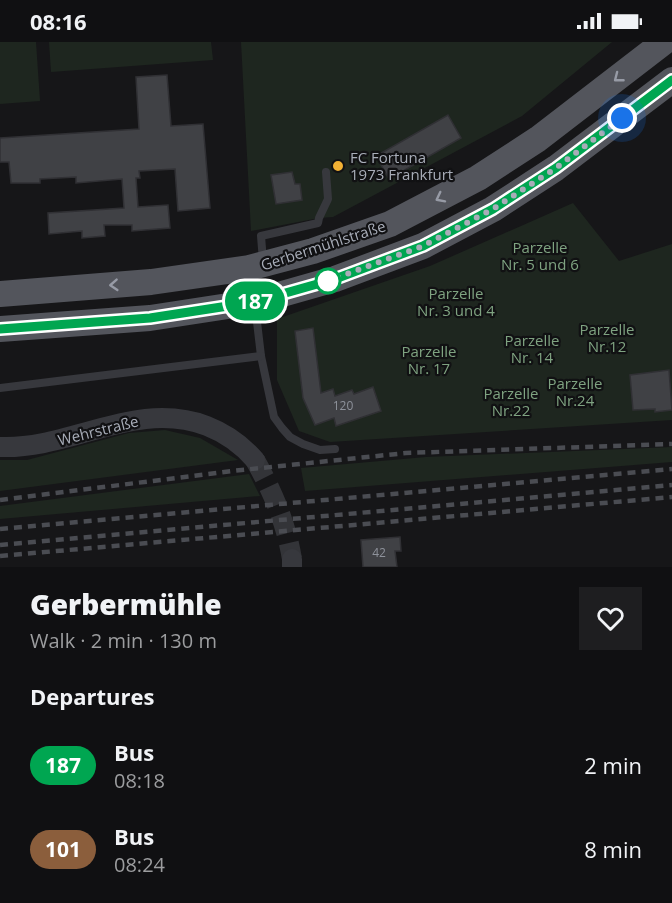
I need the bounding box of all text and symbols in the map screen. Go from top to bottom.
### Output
text: 08:16 [30,6,87,36]
one-way arrow [614,70,625,81]
your location [607,103,637,133]
place label: FC Fortuna 1973 Frankfurt [350,147,453,184]
marker: FC Fortuna 1973 Frankfurt [331,159,345,173]
one-way arrow [435,191,446,203]
street label: Gerbermühlstraße [258,215,388,275]
park label: Parzelle Nr. 5 und 6 [501,237,579,274]
unlabelled marker [315,268,341,294]
one-way arrow [109,278,119,291]
line badge: 187 [220,282,290,320]
park label: Parzelle Nr. 3 und 4 [417,283,495,320]
text: 187 [237,287,273,315]
park label: Parzelle Nr.12 [580,319,634,356]
park label: Parzelle Nr. 14 [505,330,559,367]
park label: Parzelle Nr. 17 [402,341,456,378]
park label: Parzelle Nr.24 [548,373,602,410]
park label: Parzelle Nr.22 [484,383,538,420]
house number: 120 [333,397,353,414]
street label: Wehrstraße [56,410,140,450]
house number: 42 [372,544,386,561]
text: Gerbermühle [30,585,222,623]
button: heart [579,587,642,650]
text: Walk · 2 min · 130 m [30,627,217,654]
text: Departures [30,681,154,711]
text: Bus [114,737,154,767]
text: 2 min [584,750,642,780]
text: 187 [45,751,81,779]
text: 08:18 [114,767,165,794]
text: Bus [114,821,154,851]
text: 8 min [584,834,642,864]
text: 101 [45,835,81,863]
text: 08:24 [114,851,165,878]

